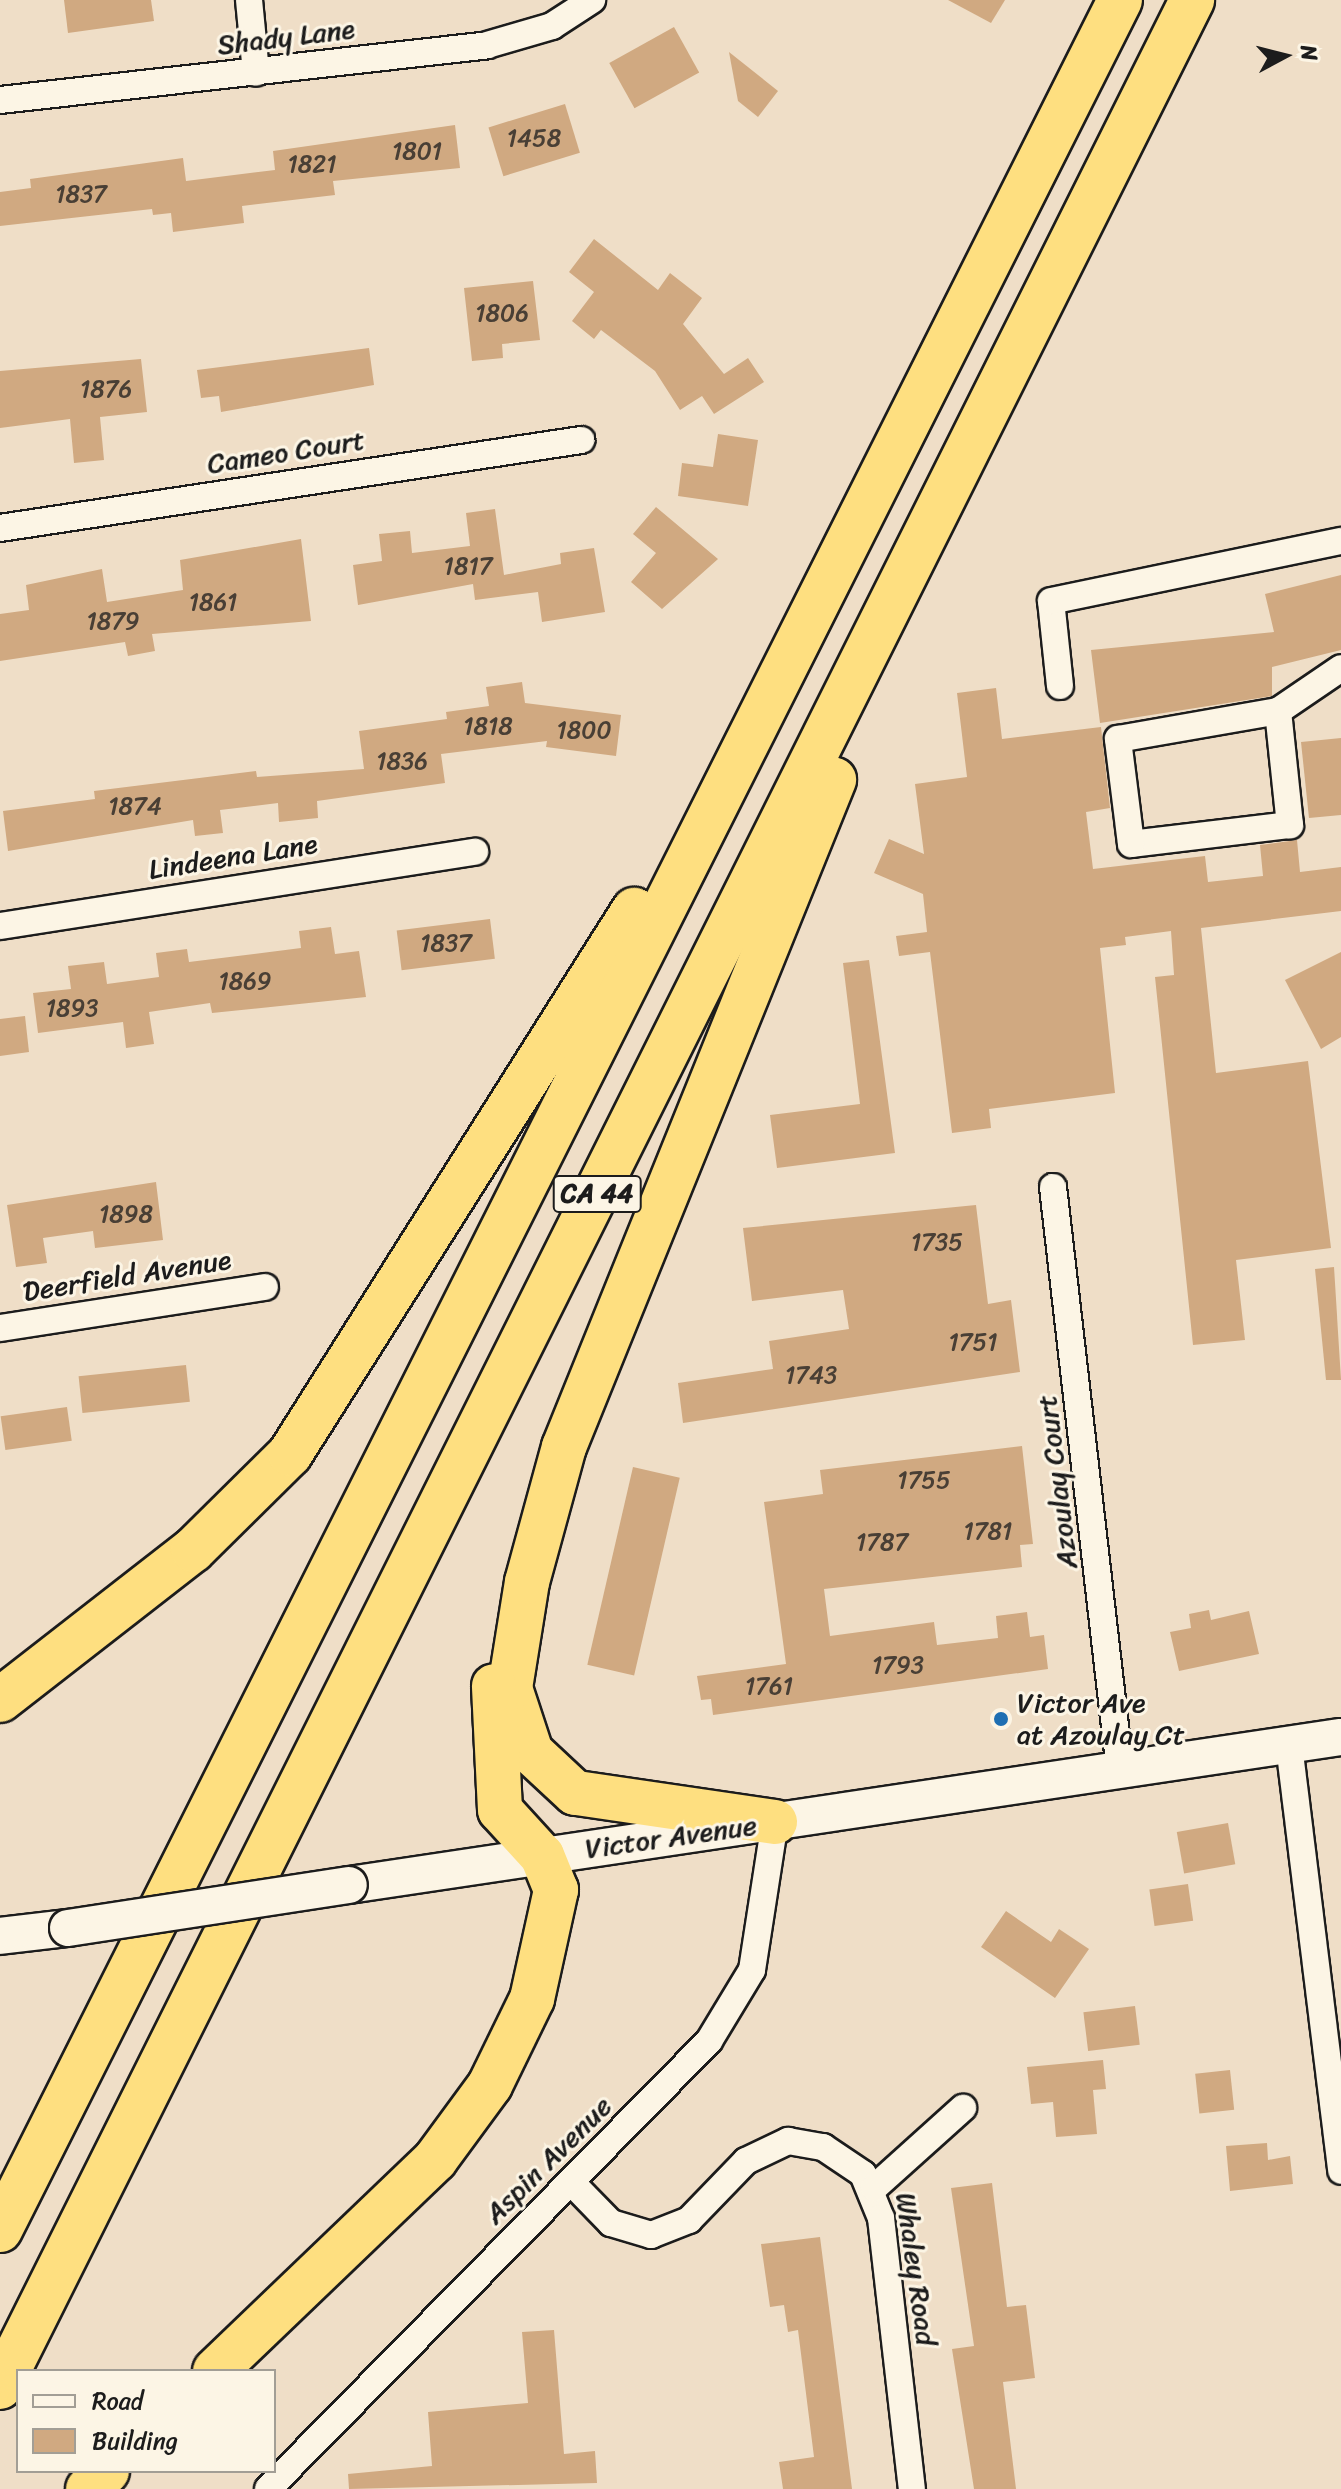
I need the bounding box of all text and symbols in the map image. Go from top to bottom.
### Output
street label: Shady Lane [215,12,357,62]
north arrow [1245,16,1325,96]
text: N [1289,43,1330,63]
house number: 1458 [507,125,561,153]
house number: 1801 [392,138,442,166]
house number: 1821 [288,151,336,179]
house number: 1837 [55,181,107,209]
house number: 1806 [475,300,529,328]
house number: 1876 [80,376,132,404]
street label: Cameo Court [205,423,367,481]
house number: 1817 [444,553,492,581]
house number: 1861 [189,589,237,617]
house number: 1879 [86,608,140,636]
house number: 1818 [463,713,513,741]
house number: 1800 [556,717,612,745]
house number: 1836 [376,748,428,776]
house number: 1874 [108,793,162,821]
street label: Lindeena Lane [146,827,320,887]
house number: 1837 [420,930,472,958]
house number: 1869 [218,968,272,996]
house number: 1893 [46,995,98,1023]
road number: CA 44 [551,1172,643,1216]
house number: 1898 [99,1201,153,1229]
house number: 1735 [911,1229,963,1257]
street label: Deerfield Avenue [20,1243,234,1309]
house number: 1751 [949,1329,997,1357]
house number: 1743 [785,1362,837,1390]
street label: Azoulay Court [1030,1393,1084,1571]
house number: 1755 [897,1467,951,1495]
house number: 1781 [964,1518,1012,1546]
house number: 1787 [856,1529,908,1557]
house number: 1793 [872,1652,924,1680]
house number: 1761 [745,1673,793,1701]
place label: Victor Ave at Azoulay Ct [1017,1686,1185,1752]
marker: Victor Ave at Azoulay Ct [992,1710,1010,1728]
street label: Victor Avenue [583,1808,759,1866]
street label: Aspin Avenue [478,2090,618,2230]
street label: Whaley Road [889,2190,943,2348]
legend [16,2369,276,2473]
text: Road [92,2380,143,2422]
text: Building [92,2420,178,2462]

